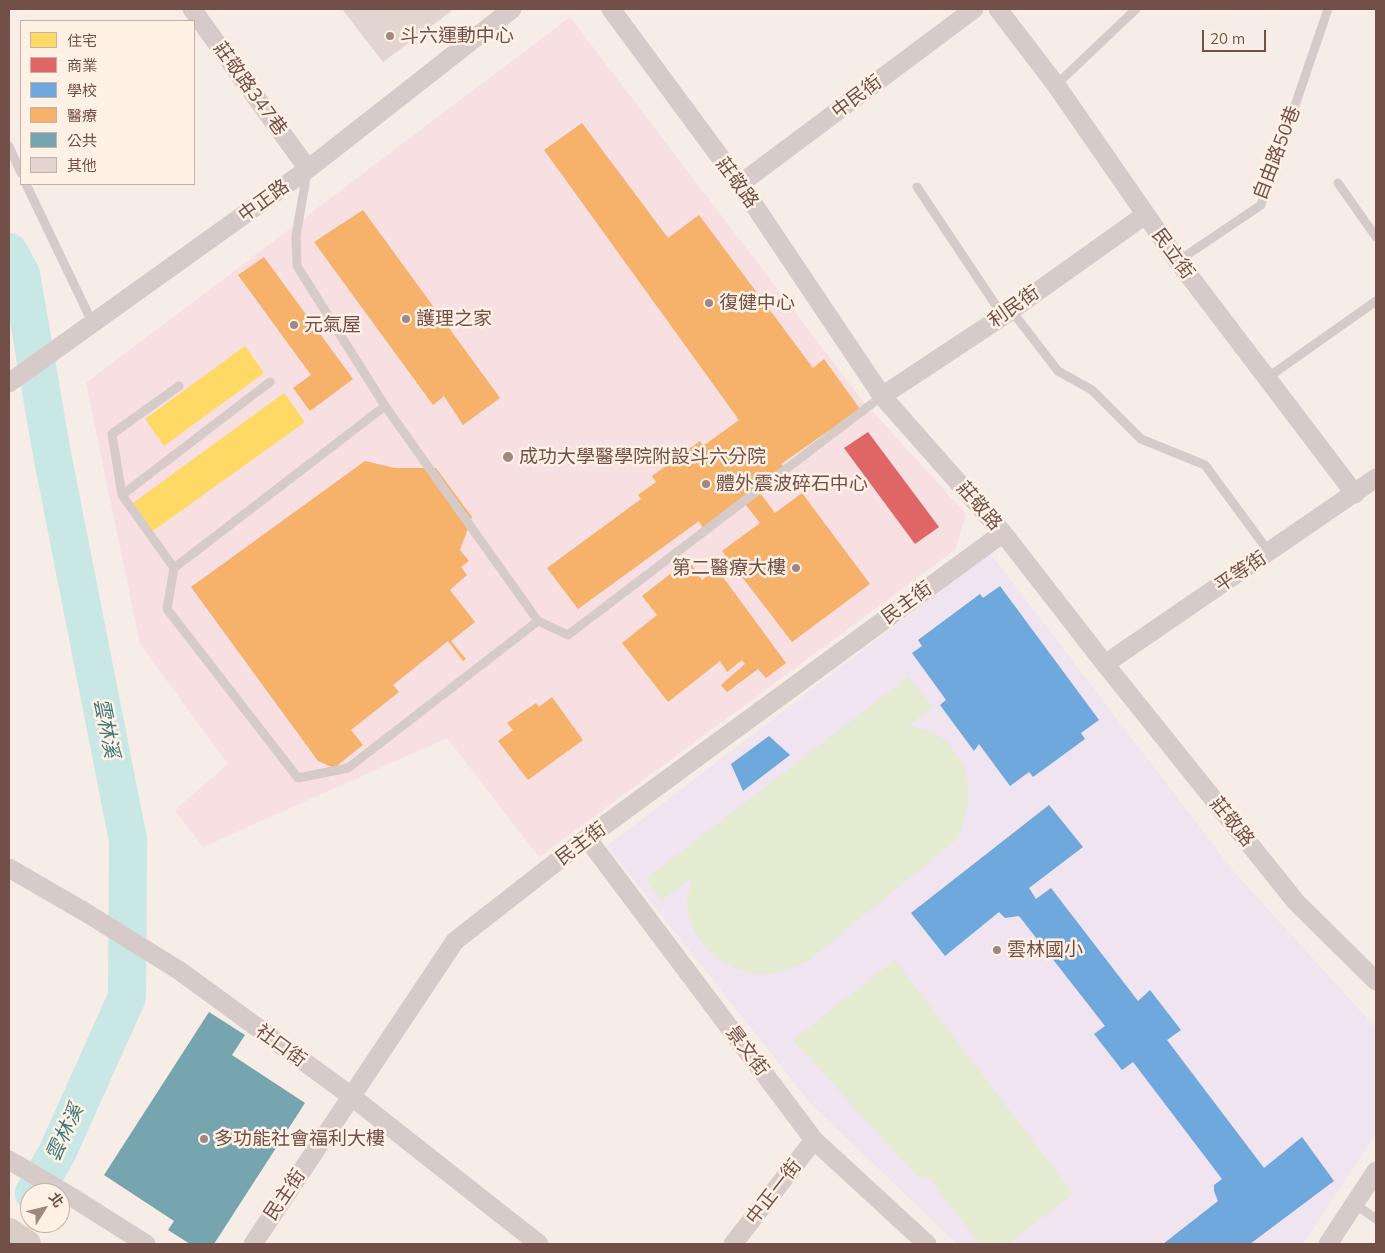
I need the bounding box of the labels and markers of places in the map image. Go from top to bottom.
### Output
place label: 斗六運動中心 [400,25,514,47]
marker: 斗六運動中心 [384,30,396,42]
place label: 復健中心 [719,292,795,314]
marker: 復健中心 [703,297,715,309]
place label: 護理之家 [416,308,492,330]
marker: 護理之家 [400,313,412,325]
place label: 元氣屋 [304,314,361,336]
marker: 元氣屋 [288,319,300,331]
place label: 成功大學醫學院附設斗六分院 [519,446,766,468]
marker: 成功大學醫學院附設斗六分院 [501,450,515,464]
place label: 體外震波碎石中心 [716,473,868,495]
marker: 體外震波碎石中心 [700,478,712,490]
place label: 第二醫療大樓 [672,557,786,579]
marker: 第二醫療大樓 [790,562,802,574]
place label: 雲林國小 [1007,939,1083,961]
marker: 雲林國小 [991,944,1003,956]
place label: 多功能社會福利大樓 [214,1128,385,1150]
marker: 多功能社會福利大樓 [198,1133,210,1145]

